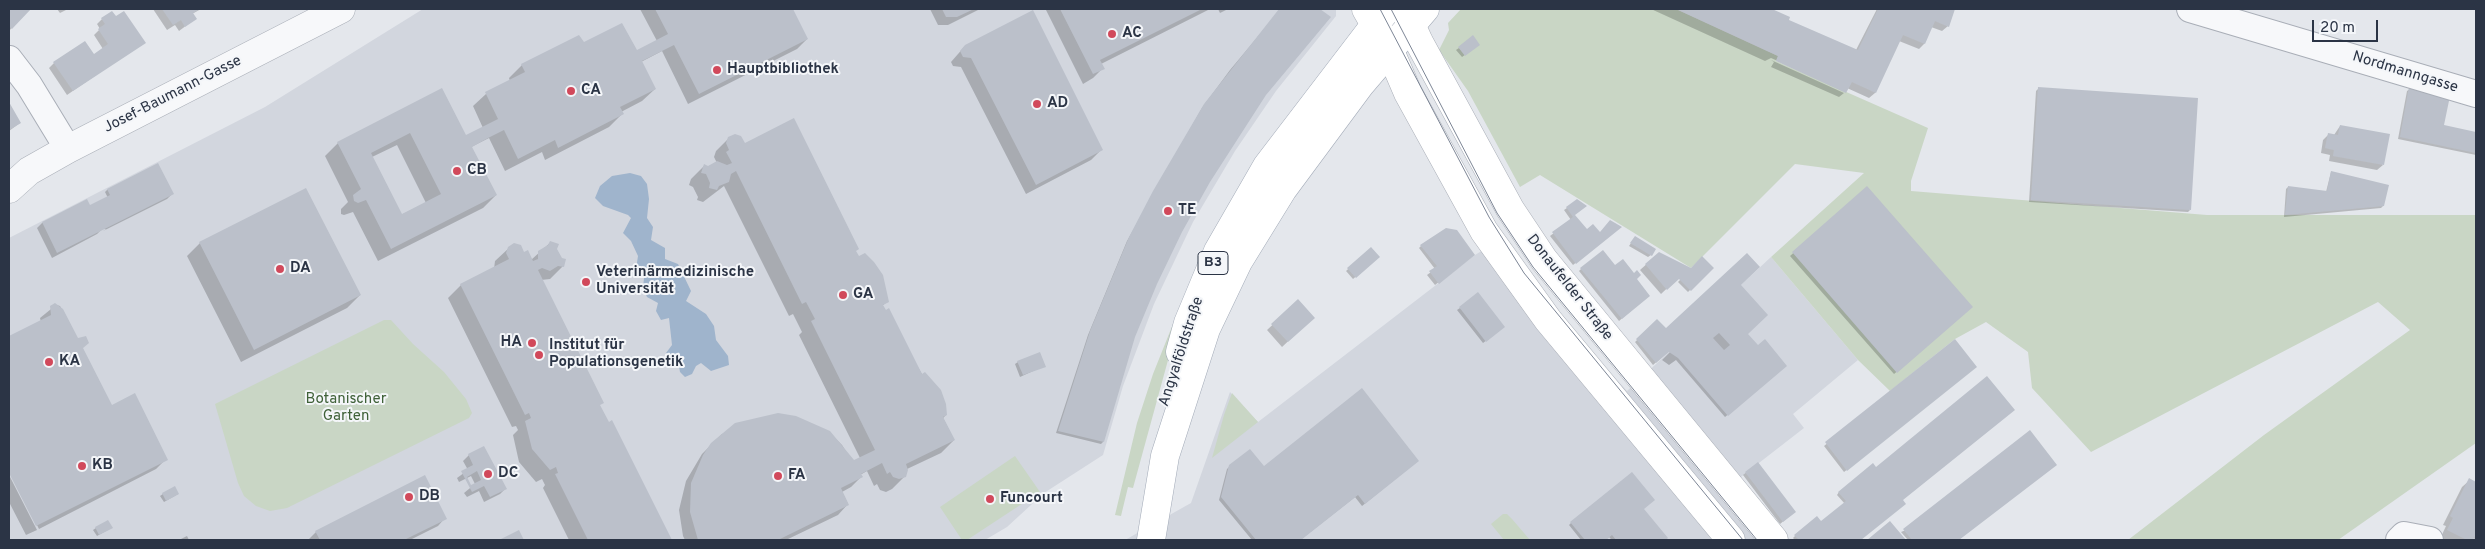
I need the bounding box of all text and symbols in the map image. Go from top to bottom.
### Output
scale bar [2315,10,2381,42]
text: 20 m [2320,19,2355,38]
place label: AC [1122,25,1142,43]
marker: AC [1106,28,1118,40]
street label: Nordmanngasse [2350,48,2460,98]
street label: Josef-Baumann-Gasse [101,52,245,138]
place label: Hauptbibliothek [727,61,839,79]
marker: Hauptbibliothek [711,64,723,76]
place label: CA [581,82,601,100]
marker: CA [565,85,577,97]
place label: AD [1047,95,1068,113]
marker: AD [1031,98,1043,110]
place label: CB [467,162,487,180]
marker: CB [451,165,463,177]
place label: TE [1178,202,1196,220]
marker: TE [1162,205,1174,217]
street label: Donaufelder Straße [1522,231,1616,345]
road number: B3 [1198,252,1228,274]
place label: DA [290,260,311,278]
marker: DA [274,263,286,275]
place label: Veterinärmedizinische Universität [596,264,754,299]
marker: Veterinärmedizinische Universität [580,276,592,288]
place label: GA [853,286,873,304]
marker: GA [837,289,849,301]
street label: Angyalföldstraße [1156,295,1208,409]
place label: HA [501,334,522,352]
marker: HA [526,337,538,349]
place label: Institut für Populationsgenetik [549,337,683,372]
marker: Institut für Populationsgenetik [533,349,545,361]
place label: KA [59,353,80,371]
marker: KA [43,356,55,368]
park label: Botanischer Garten [305,391,387,426]
place label: KB [92,457,113,475]
marker: KB [76,460,88,472]
place label: DC [498,465,518,483]
place label: FA [788,467,805,485]
marker: DC [482,468,494,480]
marker: FA [772,470,784,482]
place label: DB [419,488,440,506]
place label: Funcourt [1000,490,1063,508]
marker: DB [403,491,415,503]
marker: Funcourt [984,493,996,505]

